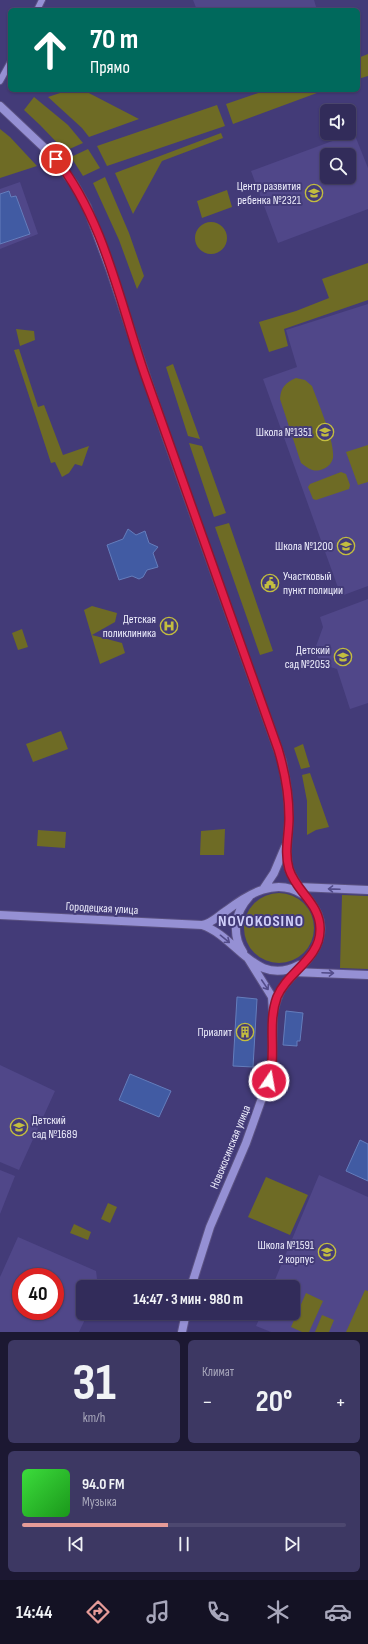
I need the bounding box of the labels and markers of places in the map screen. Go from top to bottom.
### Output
pin [39,142,73,176]
place label: Центр развития ребенка №2321 [237,179,302,208]
school or university icon: Центр развития ребенка №2321 [304,183,324,203]
school or university icon: Школа №1351 [315,422,335,442]
place label: Школа №1351 [256,425,313,440]
school or university icon: Школа №1200 [336,536,356,556]
place label: Школа №1200 [275,539,333,554]
place label: Участковый пункт полиции [283,569,343,598]
public building icon: Участковый пункт полиции [260,573,280,593]
place label: Детская поликлиника [103,612,156,641]
hospital icon: Детская поликлиника [159,616,179,636]
place label: Детский сад №2053 [285,643,330,672]
school or university icon: Детский сад №2053 [333,647,353,667]
building icon: Приалит [235,1022,255,1042]
place label: Приалит [197,1025,232,1040]
place label: Детский сад №1689 [32,1113,77,1142]
school or university icon: Детский сад №1689 [9,1117,29,1137]
place label: Школа №1591 2 корпус [258,1238,315,1267]
school or university icon: Школа №1591 2 корпус [317,1242,337,1262]

